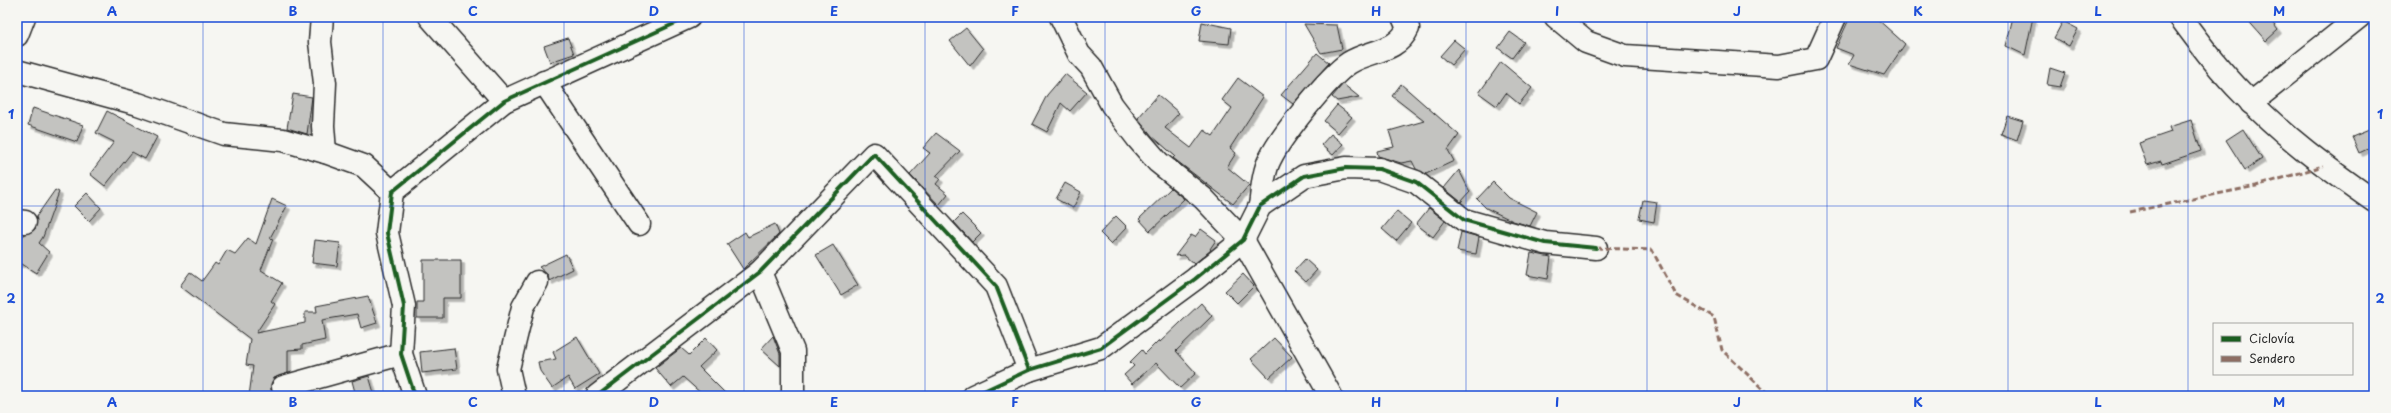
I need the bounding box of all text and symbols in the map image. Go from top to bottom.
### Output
text: A [107,1,117,20]
text: B [289,1,298,20]
text: C [468,1,478,20]
text: D [649,1,659,20]
text: E [830,1,838,20]
text: F [1011,1,1019,20]
text: G [1191,1,1201,20]
text: H [1371,1,1381,20]
text: I [1555,1,1559,20]
text: J [1733,1,1741,20]
text: K [1913,1,1923,20]
text: L [2094,1,2102,20]
text: M [2273,1,2285,20]
text: 1 [8,104,14,123]
text: 1 [2377,104,2383,123]
text: 2 [6,288,16,307]
text: 2 [2375,288,2385,307]
legend [2213,323,2353,375]
text: Ciclovía [2249,329,2295,347]
text: Sendero [2249,349,2296,367]
text: A [107,392,117,411]
text: B [289,392,298,411]
text: C [468,392,478,411]
text: D [649,392,659,411]
text: E [830,392,838,411]
text: F [1011,392,1019,411]
text: G [1191,392,1201,411]
text: H [1371,392,1381,411]
text: I [1555,392,1559,411]
text: J [1733,392,1741,411]
text: K [1913,392,1923,411]
text: L [2094,392,2102,411]
text: M [2273,392,2285,411]

